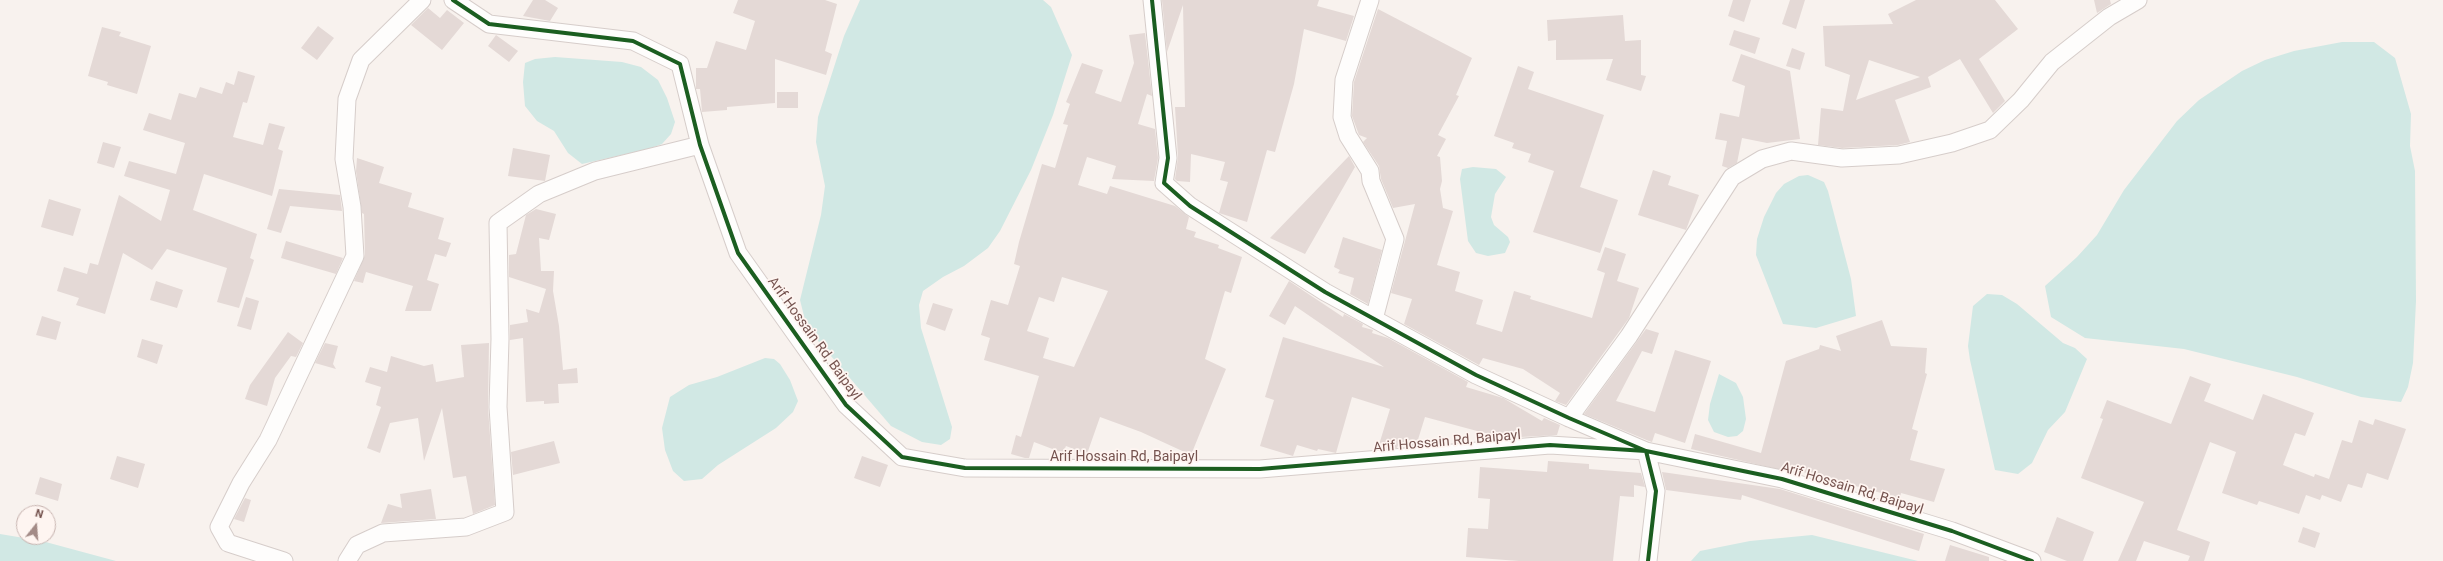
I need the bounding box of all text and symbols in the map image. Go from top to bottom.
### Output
street label: Arif Hossain Rd, Baipayl [764,274,864,404]
street label: Arif Hossain Rd, Baipayl [1372,427,1522,457]
street label: Arif Hossain Rd, Baipayl [1050,449,1198,465]
street label: Arif Hossain Rd, Baipayl [1779,459,1925,519]
north arrow [16,505,56,545]
text: N [34,507,45,521]

